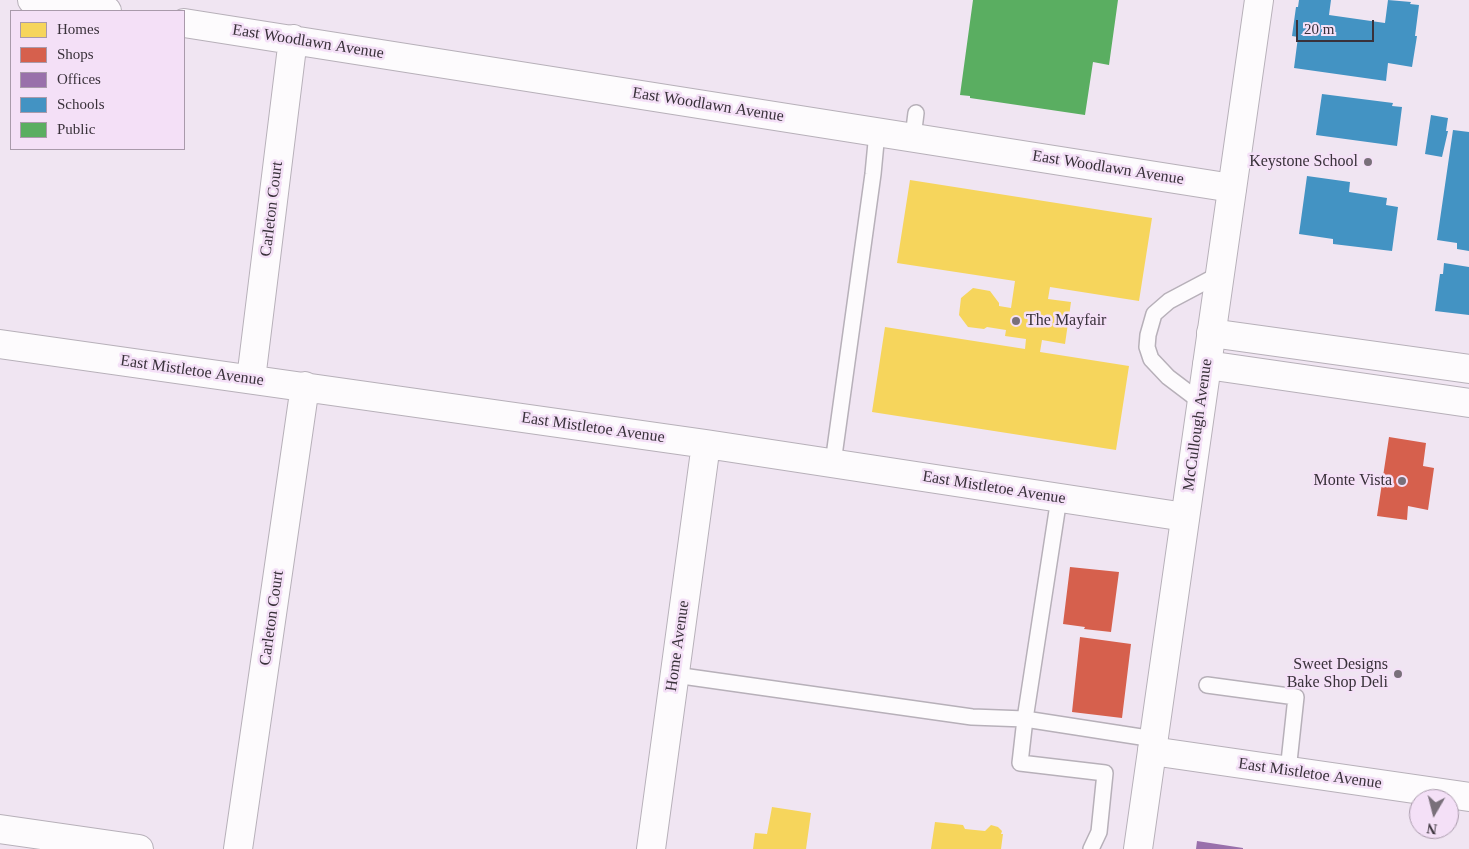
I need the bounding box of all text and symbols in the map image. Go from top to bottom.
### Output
legend [10,10,185,150]
scale bar [1299,10,1376,42]
text: Homes [57,21,100,37]
street label: East Woodlawn Avenue [231,21,385,63]
text: 20 m [1304,21,1334,37]
text: Shops [57,46,94,62]
text: Offices [57,71,101,87]
street label: East Woodlawn Avenue [631,84,785,126]
text: Schools [57,96,105,112]
text: Public [57,121,95,137]
street label: East Woodlawn Avenue [1031,147,1185,189]
place label: Keystone School [1249,152,1358,172]
marker: Keystone School [1362,156,1374,168]
street label: Carleton Court [257,160,287,258]
place label: The Mayfair [1026,311,1106,331]
marker: The Mayfair [1010,315,1022,327]
street label: East Mistletoe Avenue [119,351,265,391]
street label: McCullough Avenue [1179,358,1217,492]
street label: East Mistletoe Avenue [520,408,666,448]
street label: East Mistletoe Avenue [921,467,1067,509]
place label: Monte Vista [1313,471,1392,491]
marker: Monte Vista [1396,475,1408,487]
street label: Carleton Court [256,569,288,667]
street label: Home Avenue [662,599,694,693]
place label: Sweet Designs Bake Shop Deli [1287,655,1388,693]
marker: Sweet Designs Bake Shop Deli [1392,668,1404,680]
street label: East Mistletoe Avenue [1237,754,1383,794]
north arrow [1409,789,1459,839]
text: N [1426,820,1438,836]

